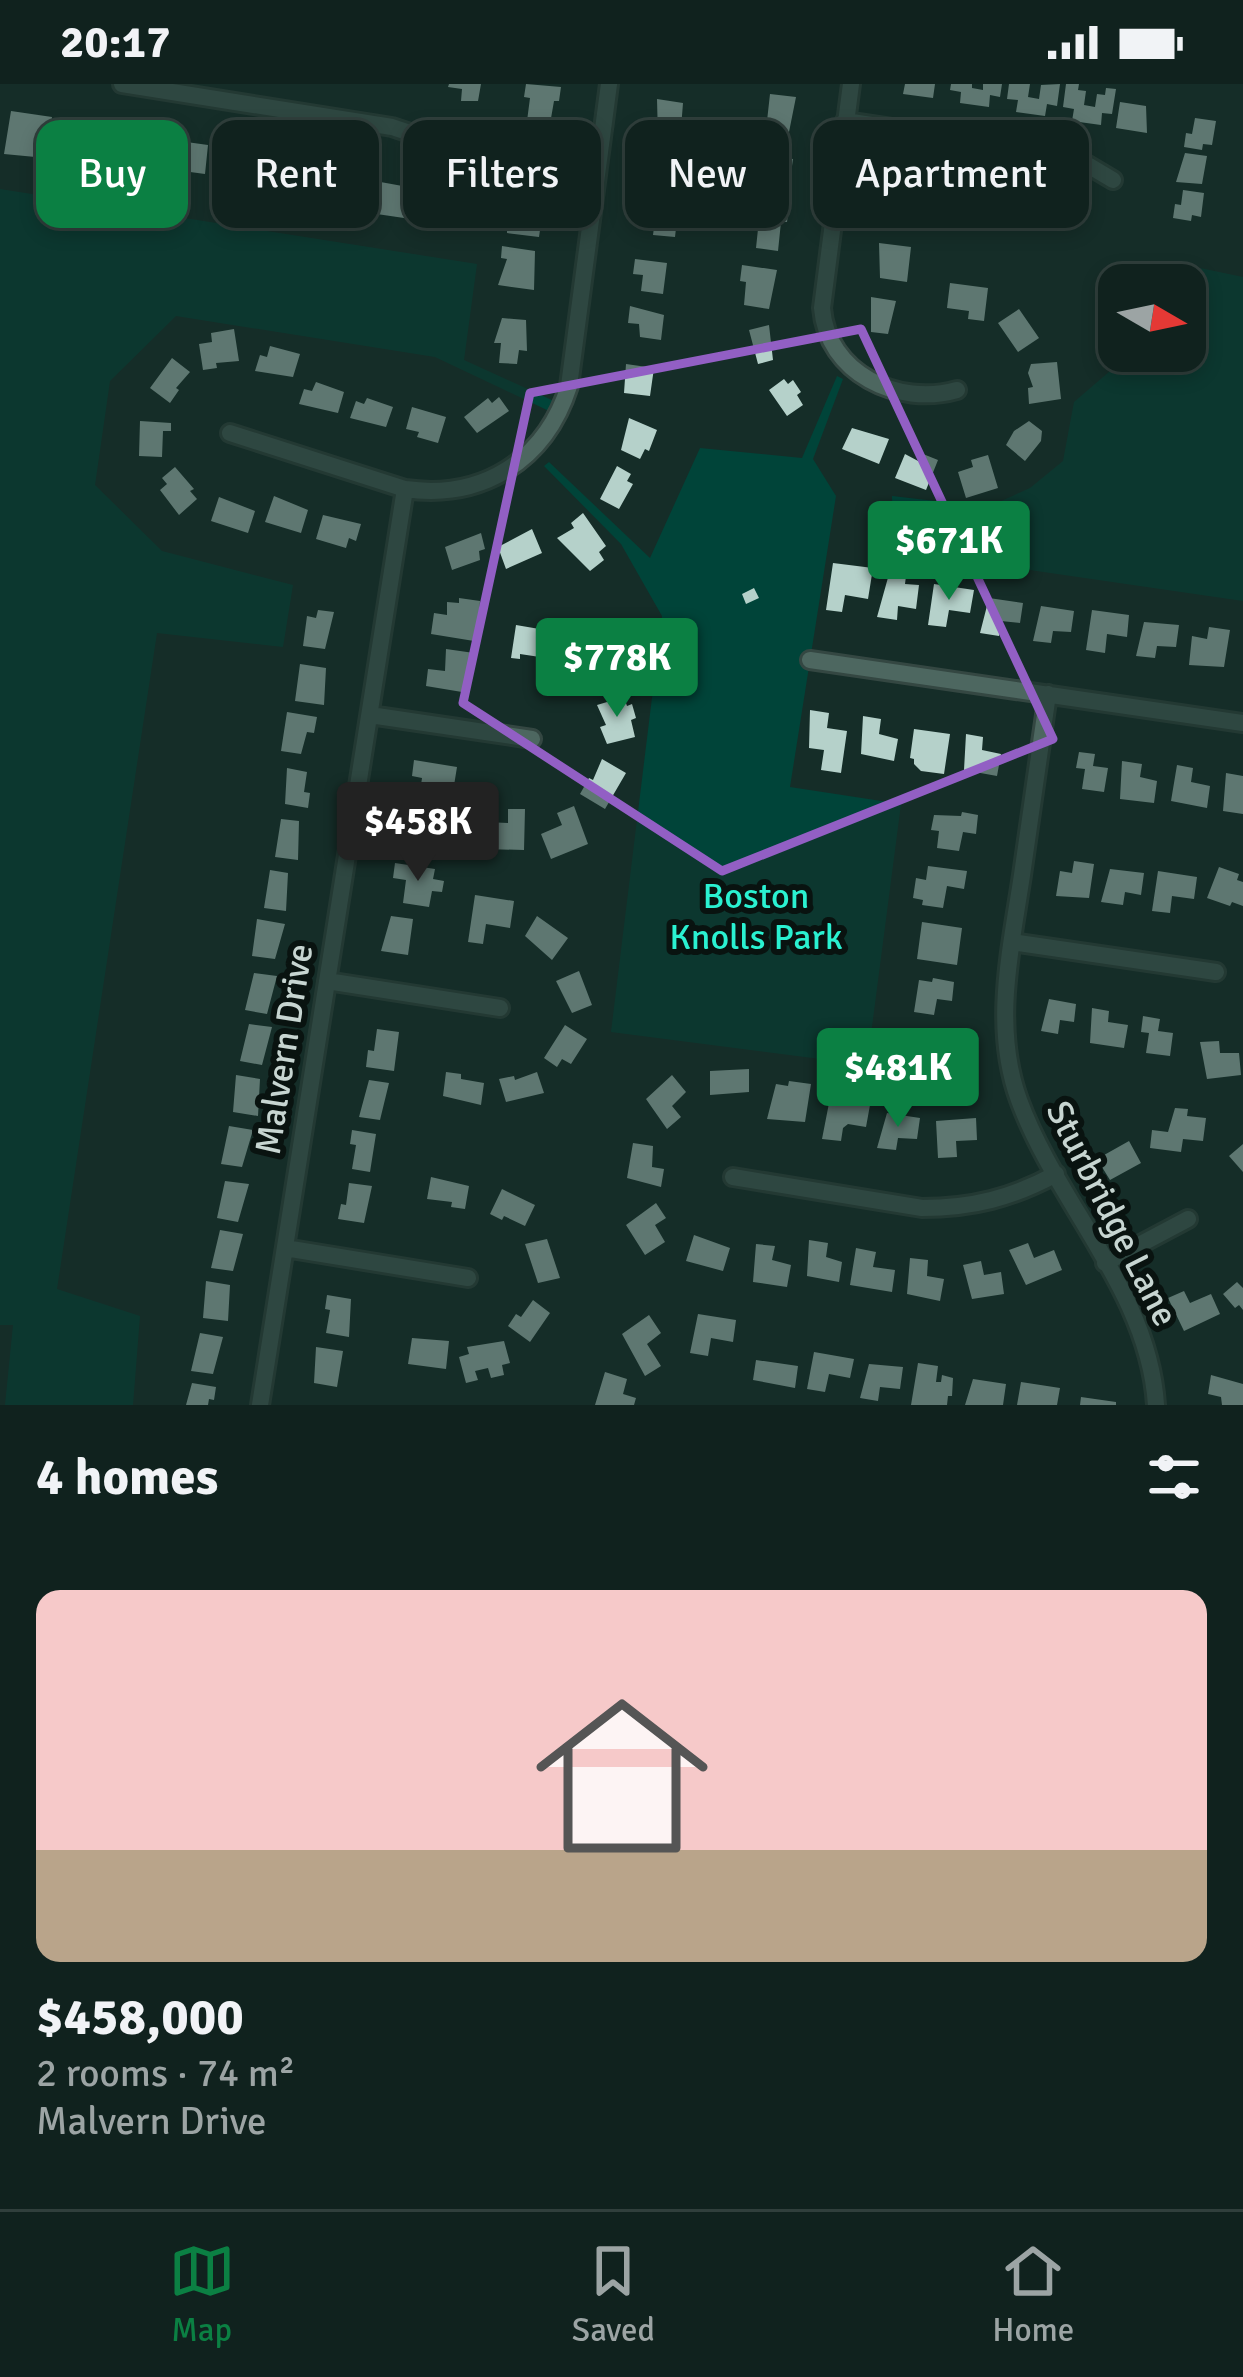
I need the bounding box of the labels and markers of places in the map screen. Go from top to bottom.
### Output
pin: $671K [865,501,1033,603]
pin: $778K [533,618,701,720]
pin: $458K [334,782,502,884]
pin: $481K [814,1028,982,1130]

